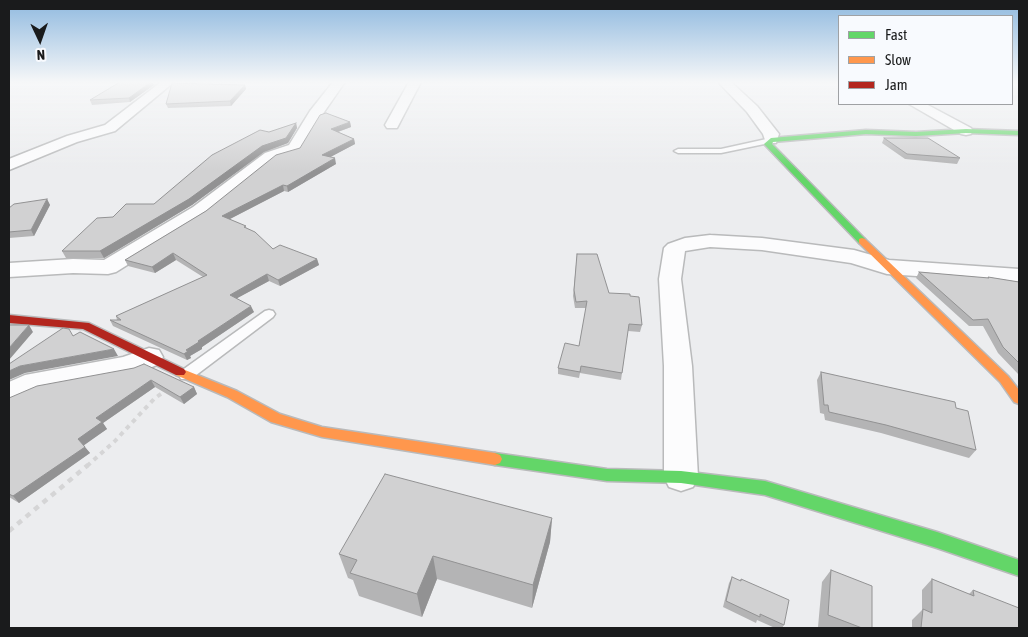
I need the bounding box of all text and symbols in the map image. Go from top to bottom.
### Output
north arrow [15,15,65,65]
legend [838,15,1013,105]
text: Fast [885,26,907,43]
text: N [36,47,45,63]
text: Slow [885,51,911,68]
text: Jam [885,76,908,93]

